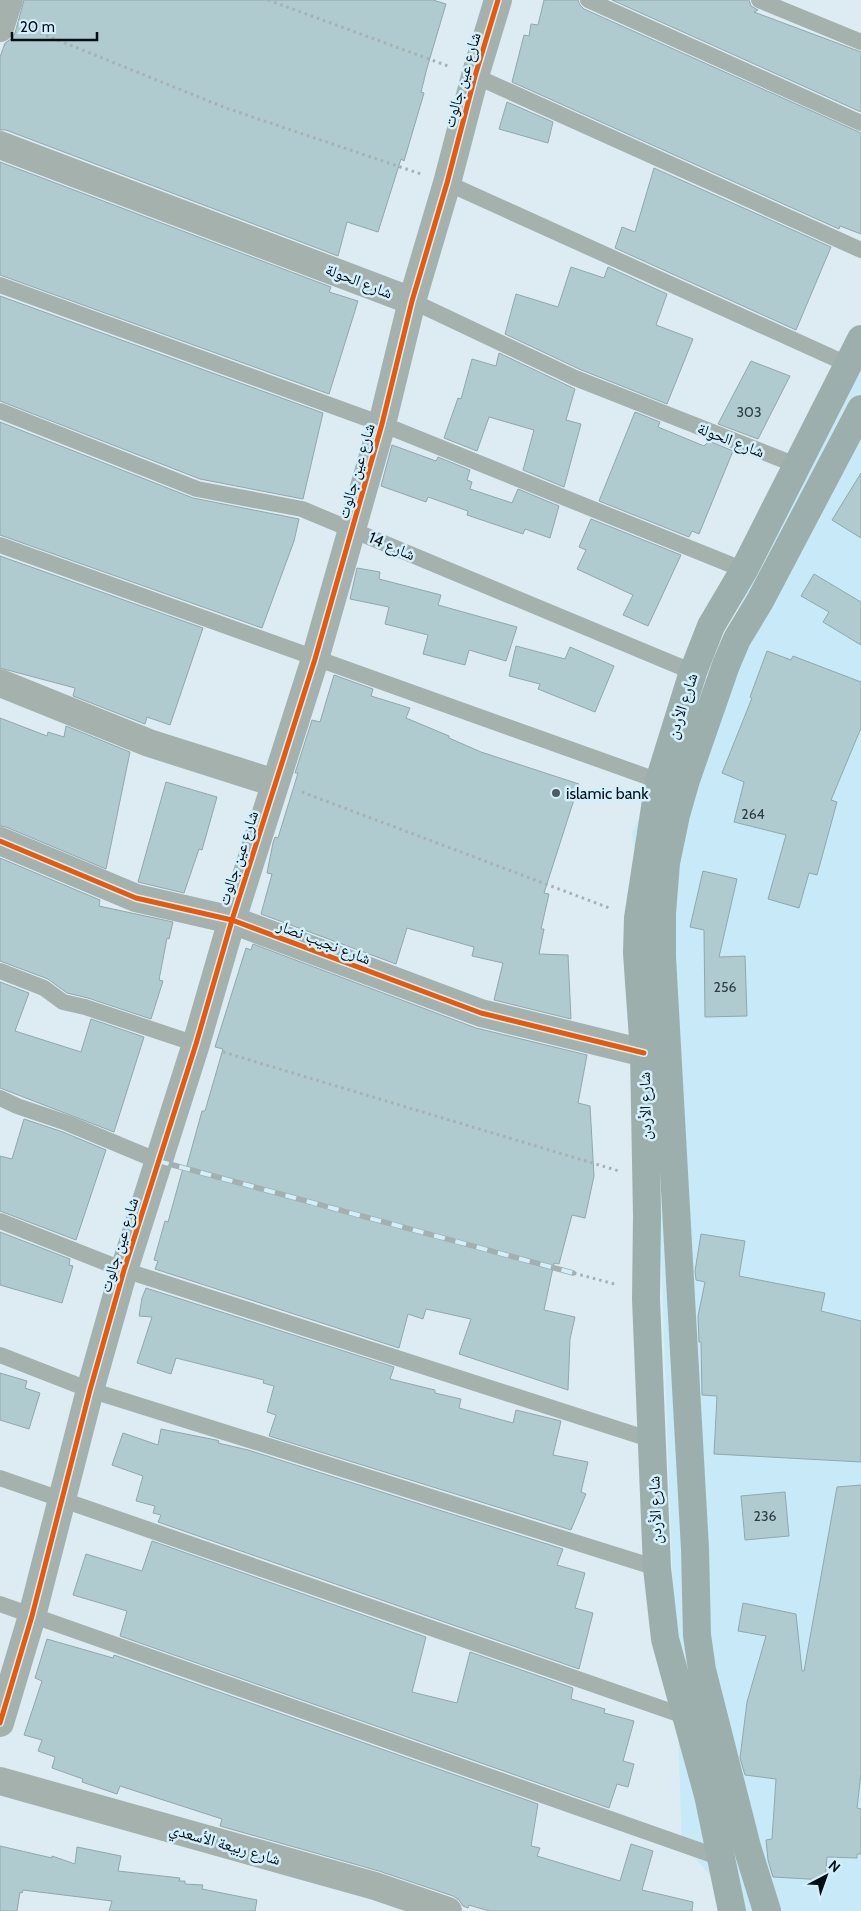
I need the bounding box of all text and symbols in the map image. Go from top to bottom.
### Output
scale bar [12,10,98,42]
text: 20 m [20,18,55,36]
street label: شارع عين جالوت [439,30,486,130]
street label: شارع الحولة [323,260,395,303]
house number: 303 [737,403,761,421]
street label: شارع الحولة [695,419,767,462]
street label: شارع عين جالوت [333,421,380,521]
street label: شارع 14 [366,528,418,565]
street label: شارع الأردن [662,671,703,742]
place label: islamic bank [566,784,649,803]
marker: islamic bank [550,787,562,799]
house number: 264 [741,805,765,823]
street label: شارع عين جالوت [214,808,263,908]
street label: شارع نجيب نصار [273,915,373,969]
house number: 256 [714,978,736,996]
street label: شارع الأردن [635,1072,656,1140]
street label: شارع عين جالوت [96,1195,143,1295]
street label: شارع الأردن [644,1476,667,1544]
house number: 236 [754,1507,776,1525]
street label: شارع ربيعة الأسعدي [166,1819,283,1872]
north arrow [801,1851,851,1901]
text: N [825,1856,844,1876]

